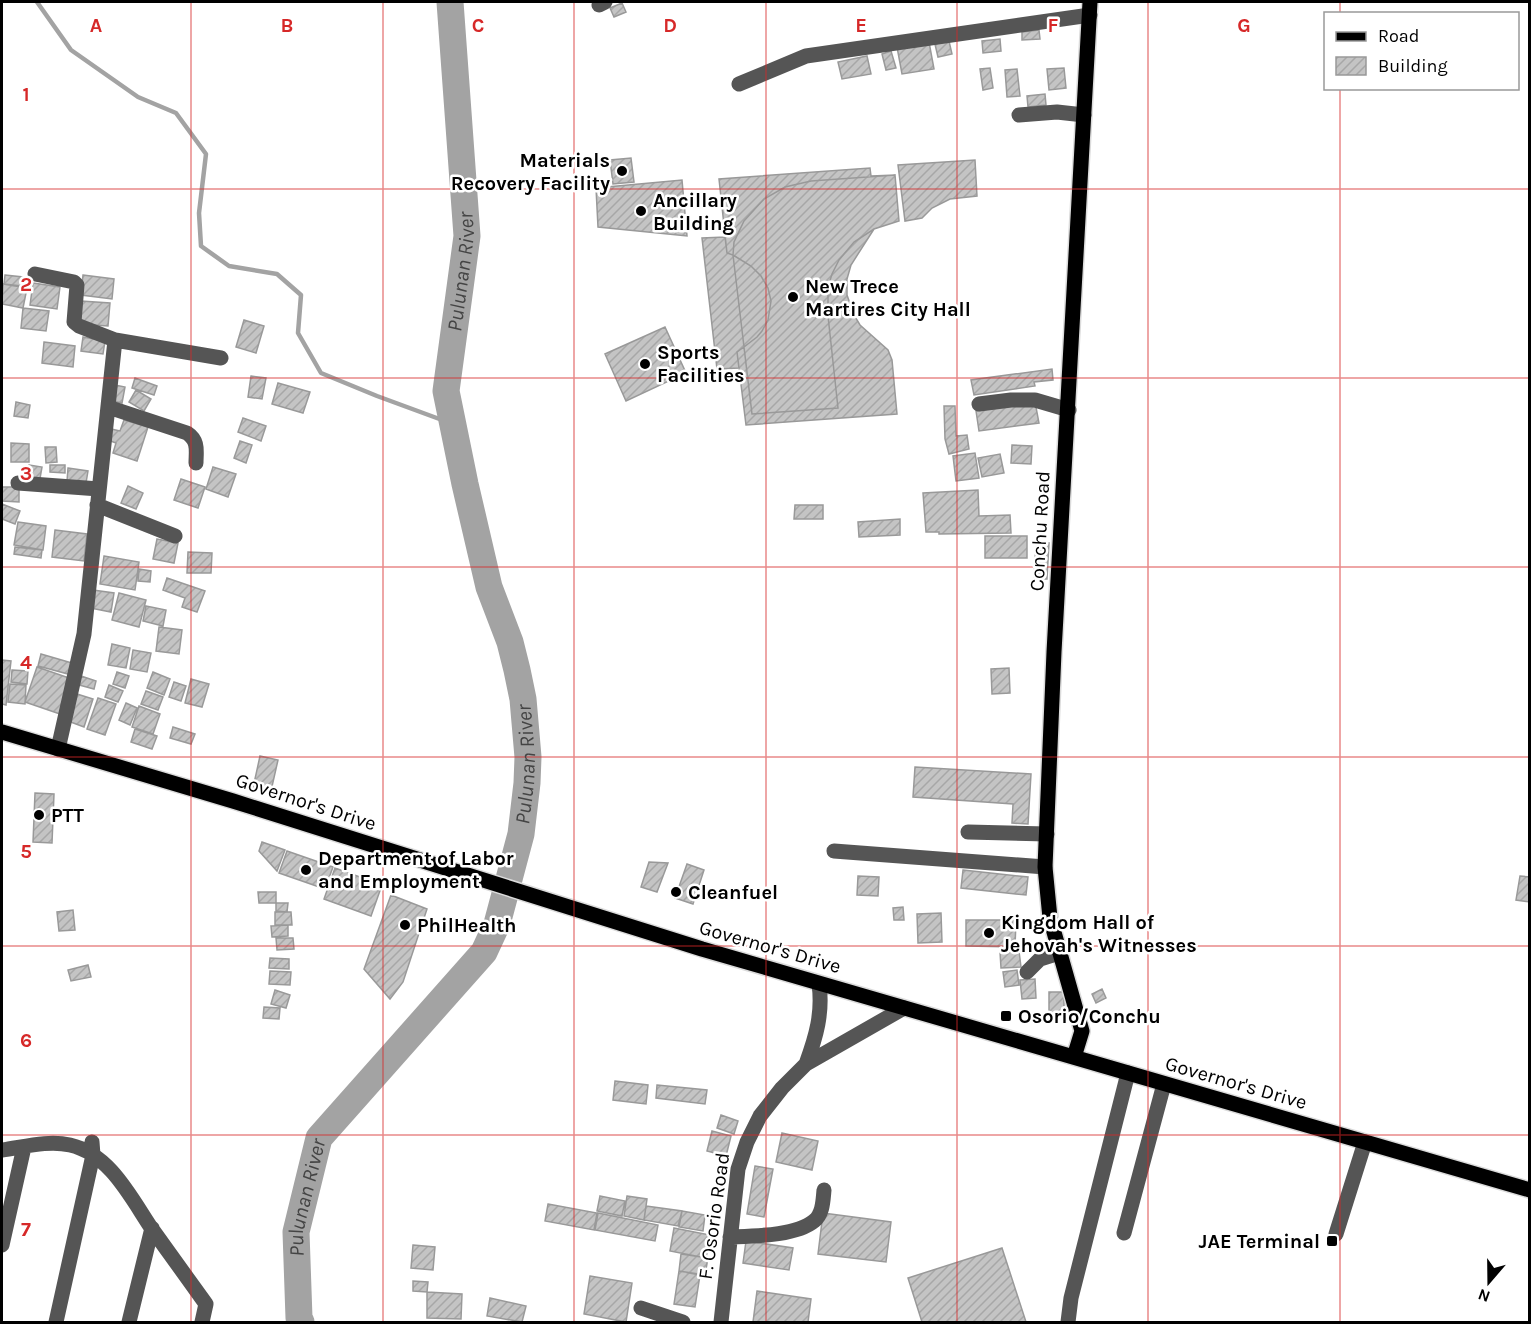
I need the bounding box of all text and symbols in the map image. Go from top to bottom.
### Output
legend [1324,12,1519,90]
text: A [90,14,103,37]
text: B [281,14,293,37]
text: C [472,14,484,37]
text: D [663,14,677,37]
text: E [855,14,867,37]
text: F [1048,14,1059,37]
text: G [1237,14,1251,37]
text: Road [1378,25,1419,47]
text: Building [1378,55,1448,77]
text: 1 [22,83,30,106]
place label: Materials Recovery Facility [451,149,610,195]
marker: Materials Recovery Facility [615,164,629,178]
place label: Ancillary Building [653,189,737,235]
marker: Ancillary Building [634,204,648,218]
water label: Pulunan River [442,210,479,333]
text: 2 [20,273,32,296]
place label: New Trece Martires City Hall [805,275,971,321]
marker: New Trece Martires City Hall [786,290,800,304]
place label: Sports Facilities [657,341,745,387]
marker: Sports Facilities [638,357,652,371]
text: 3 [20,462,32,485]
street label: Conchu Road [1025,470,1055,592]
text: 4 [20,651,32,674]
water label: Pulunan River [510,703,540,826]
street label: Governor's Drive [233,768,379,836]
place label: PTT [51,804,84,827]
marker: PTT [32,808,46,822]
text: 5 [20,840,32,863]
place label: Department of Labor and Employment [318,847,514,893]
marker: Department of Labor and Employment [299,863,313,877]
place label: Cleanfuel [688,881,778,904]
marker: Cleanfuel [669,885,683,899]
place label: Kingdom Hall of Jehovah's Witnesses [1001,911,1197,957]
place label: PhilHealth [417,914,517,937]
street label: Governor's Drive [697,916,843,978]
marker: PhilHealth [398,918,412,932]
marker: Kingdom Hall of Jehovah's Witnesses [982,926,996,940]
place label: Osorio/Conchu [1018,1005,1161,1028]
marker: Osorio/Conchu [999,1009,1013,1023]
text: 6 [20,1029,32,1052]
street label: Governor's Drive [1163,1052,1309,1114]
water label: Pulunan River [284,1135,331,1257]
street label: F. Osorio Road [694,1151,734,1281]
text: 7 [21,1218,31,1241]
place label: JAE Terminal [1199,1230,1320,1253]
marker: JAE Terminal [1325,1234,1339,1248]
north arrow [1459,1252,1519,1312]
text: N [1475,1285,1493,1307]

